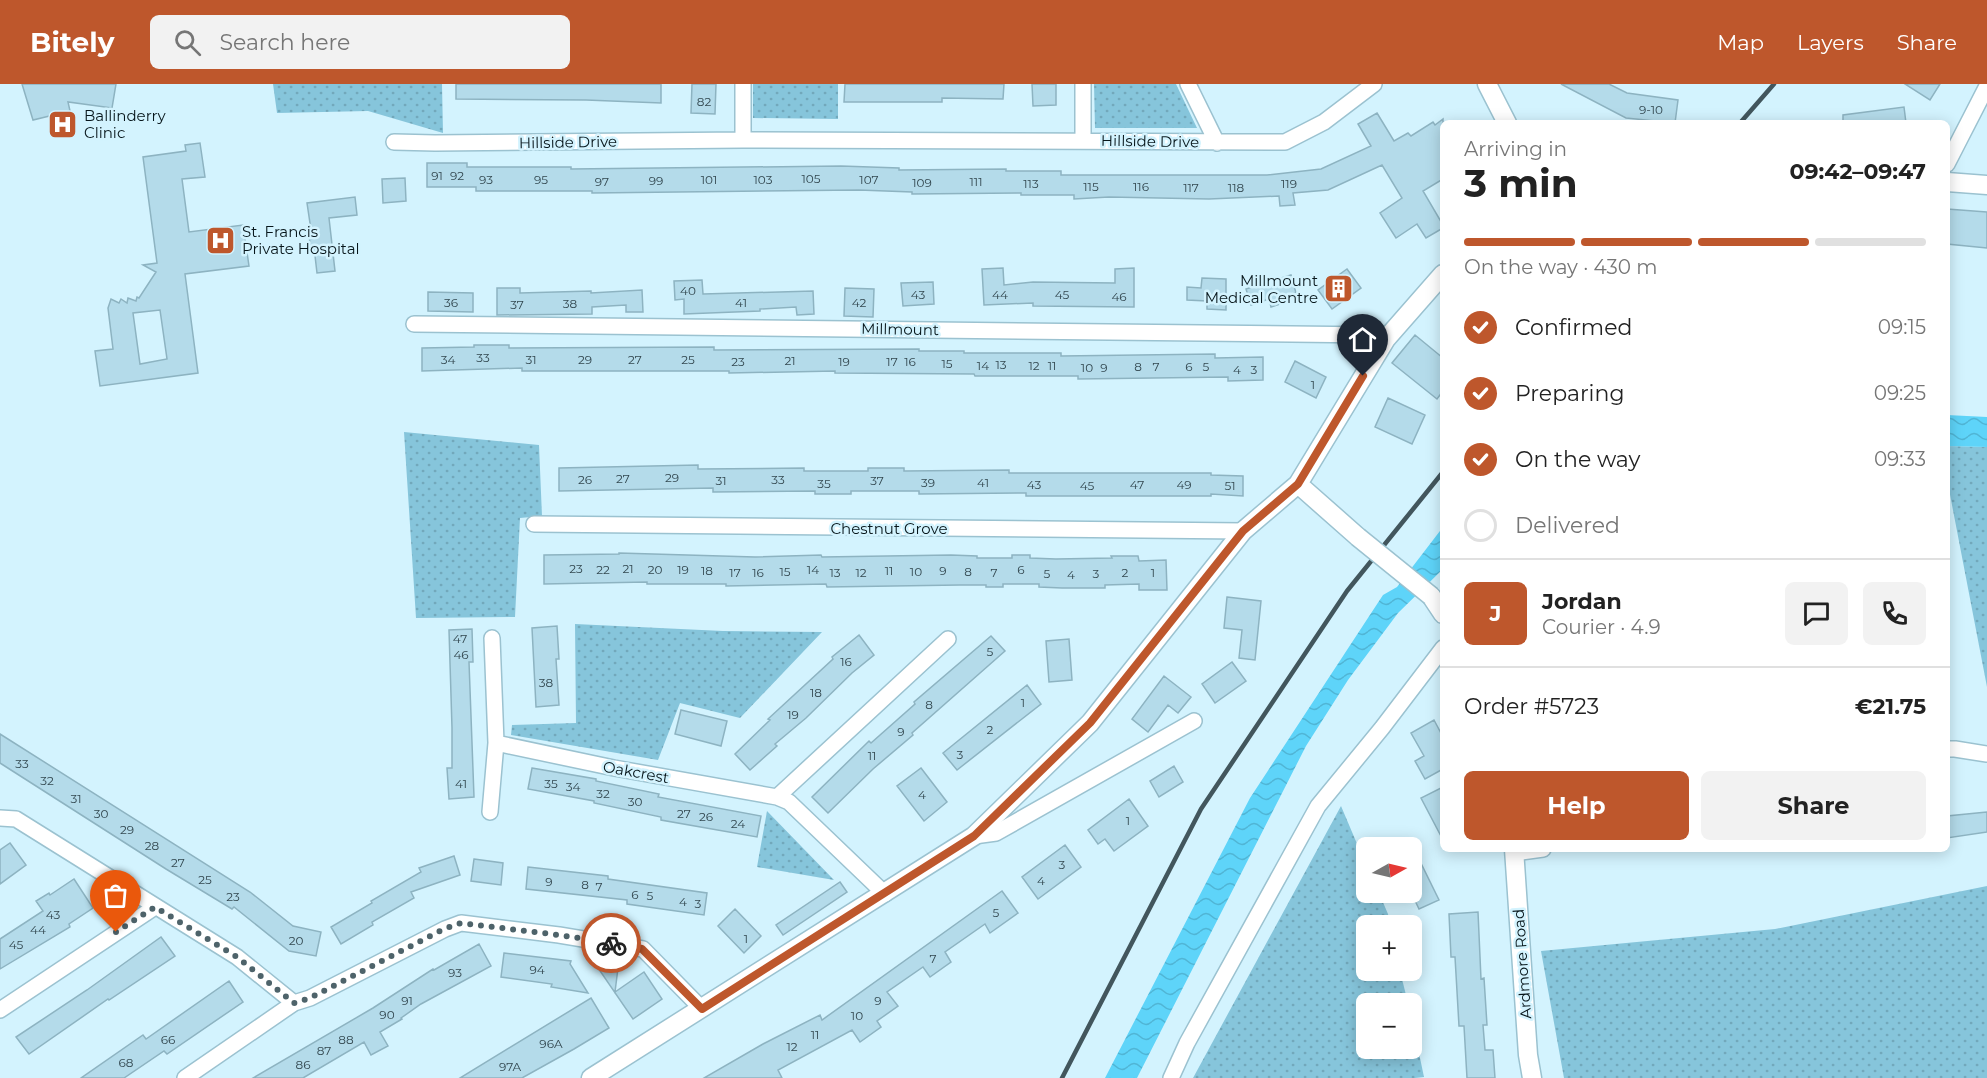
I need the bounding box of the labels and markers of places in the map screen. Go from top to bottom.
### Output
place label: Ballinderry Clinic [84,106,166,142]
hospital icon: Ballinderry Clinic [47,108,79,140]
place label: St. Francis Private Hospital [242,222,360,258]
hospital icon: St. Francis Private Hospital [205,224,237,256]
place label: Millmount Medical Centre [1205,271,1318,307]
building icon: Millmount Medical Centre [1323,273,1355,305]
pin [1337,314,1388,376]
pin [90,870,141,932]

